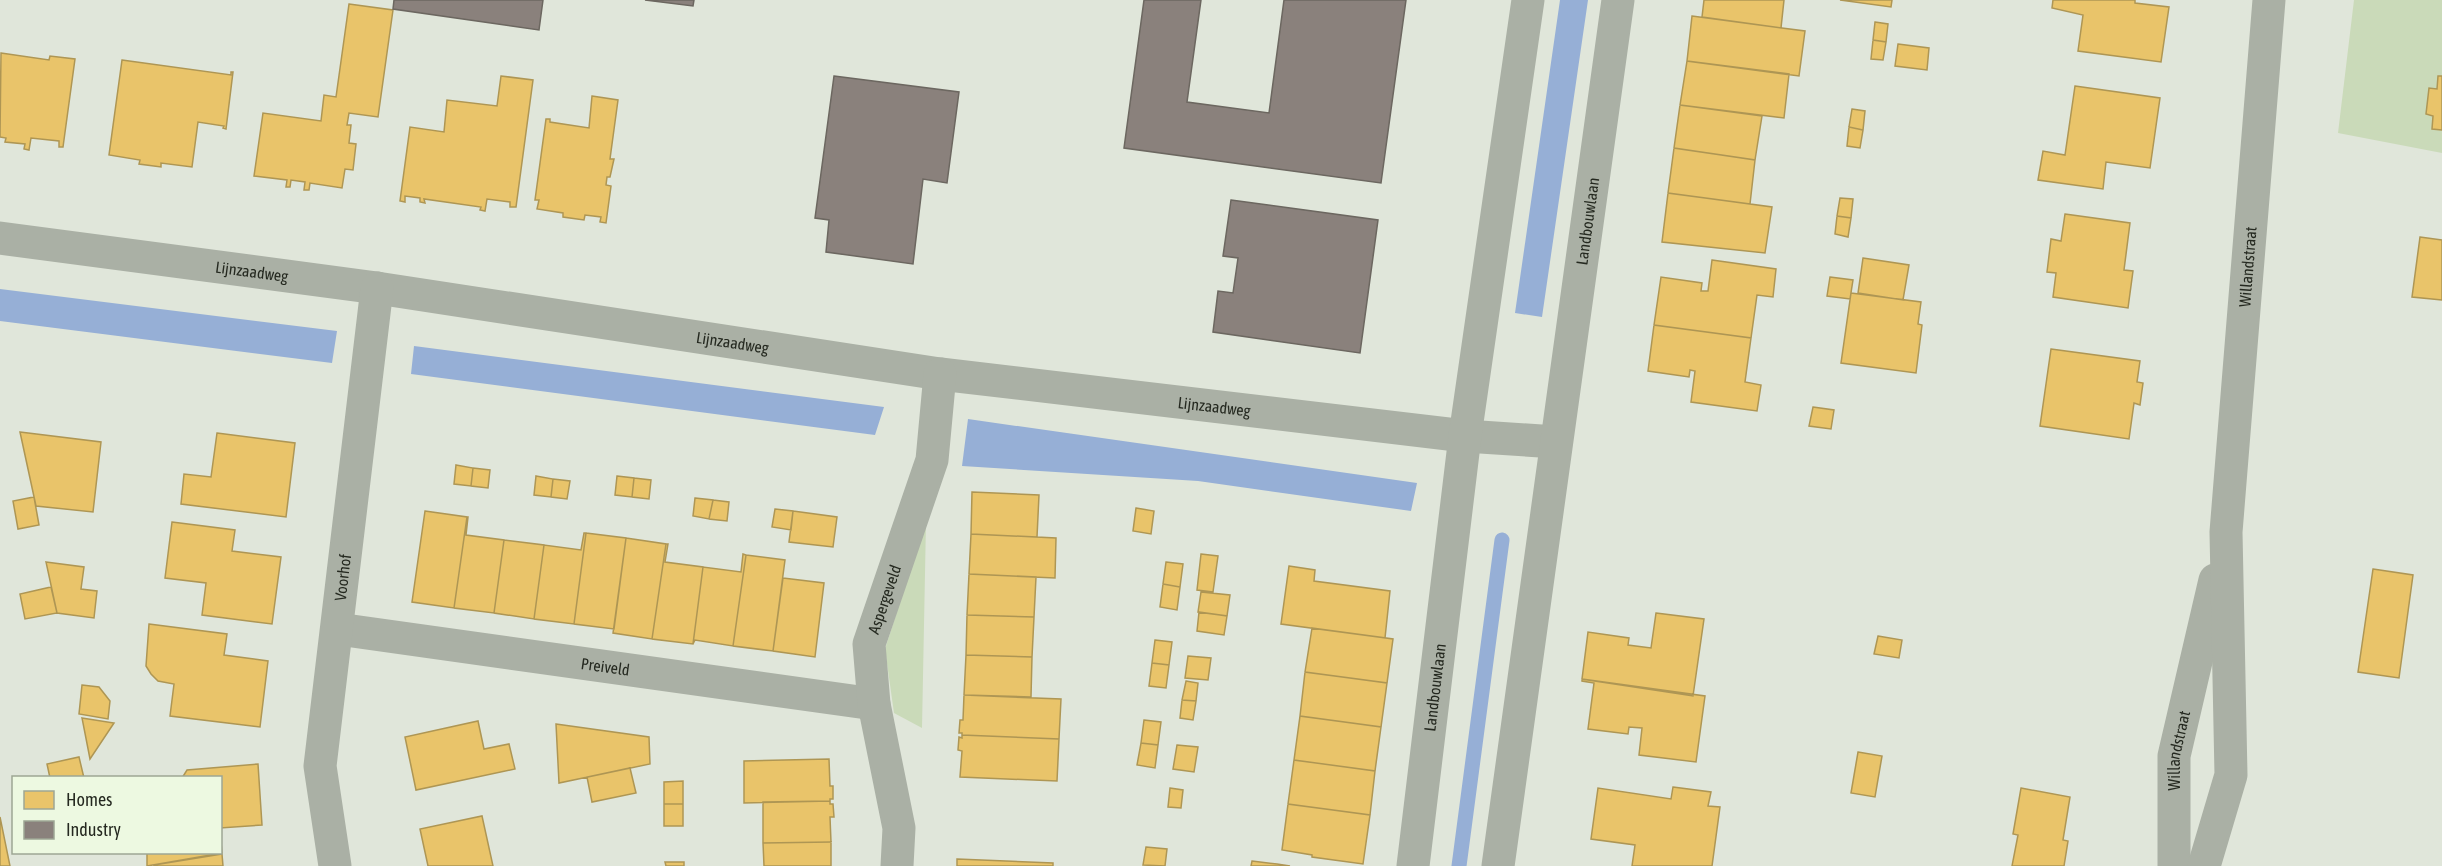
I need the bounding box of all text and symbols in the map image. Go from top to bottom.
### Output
street label: Landbouwlaan [1572,176,1602,266]
street label: Willandstraat [2235,225,2260,308]
street label: Lijnzaadweg [214,258,289,286]
street label: Lijnzaadweg [695,328,770,358]
street label: Lijnzaadweg [1177,393,1252,421]
street label: Voorhof [331,553,354,602]
street label: Aspergeveld [864,562,904,636]
street label: Landbouwlaan [1420,642,1449,732]
street label: Preiveld [580,654,631,679]
street label: Willandstraat [2165,708,2193,790]
legend [12,776,222,854]
text: Homes [66,789,112,810]
text: Industry [66,819,121,840]

